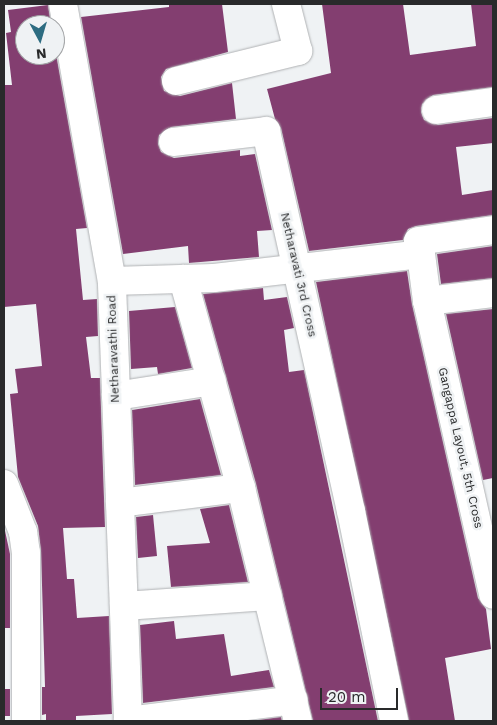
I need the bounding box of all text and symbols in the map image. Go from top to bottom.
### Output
north arrow [15,15,65,65]
text: N [35,45,47,62]
street label: Netharavati 3rd Cross [277,211,319,339]
street label: Netharavathi Road [105,295,123,403]
street label: Gangappa Layout, 5th Cross [434,366,486,530]
scale bar [322,678,400,710]
text: 20 m [328,688,366,706]

